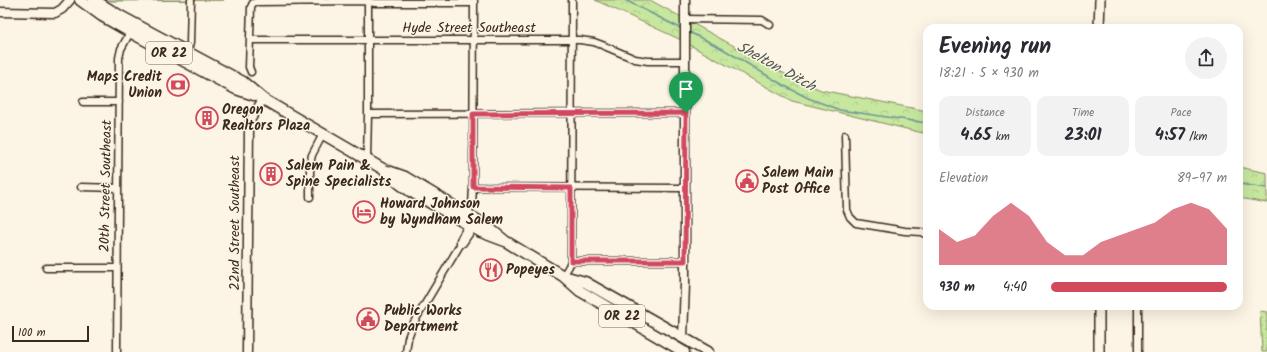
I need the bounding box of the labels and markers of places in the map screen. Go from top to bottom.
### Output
place label: Maps Credit Union [87,66,163,104]
bank icon: Maps Credit Union [165,72,191,98]
pin [669,72,703,113]
place label: Oregon Realtors Plaza [222,99,310,137]
building icon: Oregon Realtors Plaza [194,105,220,131]
place label: Salem Pain & Spine Specialists [286,155,392,193]
building icon: Salem Pain & Spine Specialists [258,161,284,187]
place label: Salem Main Post Office [762,162,834,200]
public building icon: Salem Main Post Office [734,168,760,194]
place label: Howard Johnson by Wyndham Salem [380,193,503,231]
hotel icon: Howard Johnson by Wyndham Salem [351,199,377,225]
restaurant icon: Popeyes [478,257,504,283]
place label: Popeyes [506,259,556,281]
place label: Public Works Department [384,300,462,338]
public building icon: Public Works Department [355,306,381,332]

